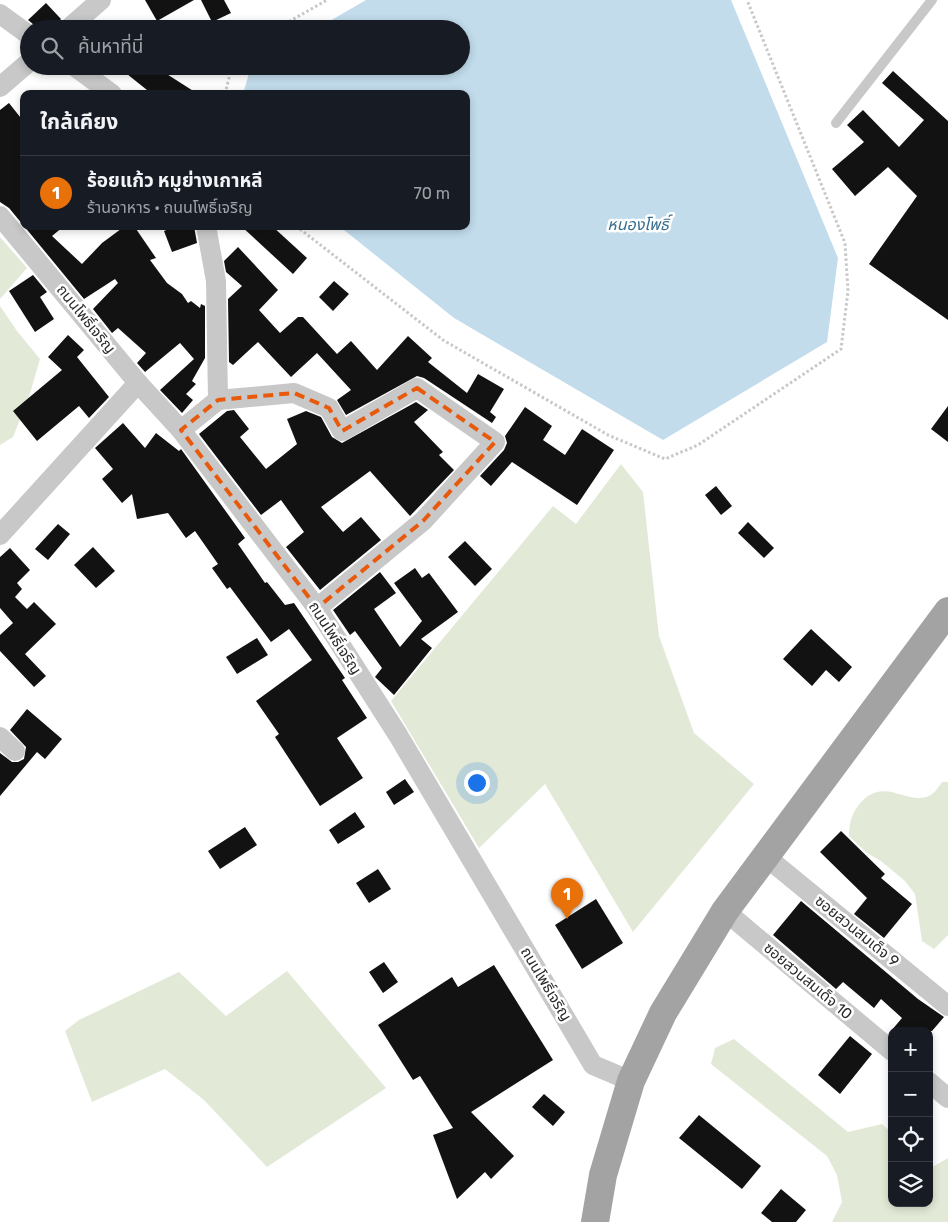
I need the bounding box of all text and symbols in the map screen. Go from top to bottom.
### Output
search box [20,20,470,75]
icon: search [38,34,66,62]
text: ค้นหาที่นี่ [78,35,143,58]
text: ใกล้เคียง [40,109,118,134]
text: ร้อยแก้ว หมูย่างเกาหลี [87,169,263,192]
text: 1 [52,184,60,203]
text: 70 m [413,184,450,203]
text: ร้านอาหาร · ถนนโพธิ์เจริญ [87,198,252,217]
water label: หนองโพธิ์ [607,214,673,234]
street label: ถนนโพธิ์เจริญ [53,281,119,357]
street label: ถนนโพธิ์เจริญ [305,598,365,678]
your location [464,770,490,796]
pin: 1 [551,878,583,919]
street label: ซอยสวนสมเด็จ 9 [811,892,903,970]
street label: ซอยสวนสมเด็จ 10 [760,939,856,1023]
street label: ถนนโพธิ์เจริญ [517,944,575,1024]
map controls [888,1027,933,1207]
button: + [888,1027,933,1072]
button: − [888,1072,933,1117]
button: locate [888,1117,933,1162]
button: layers [888,1162,933,1207]

